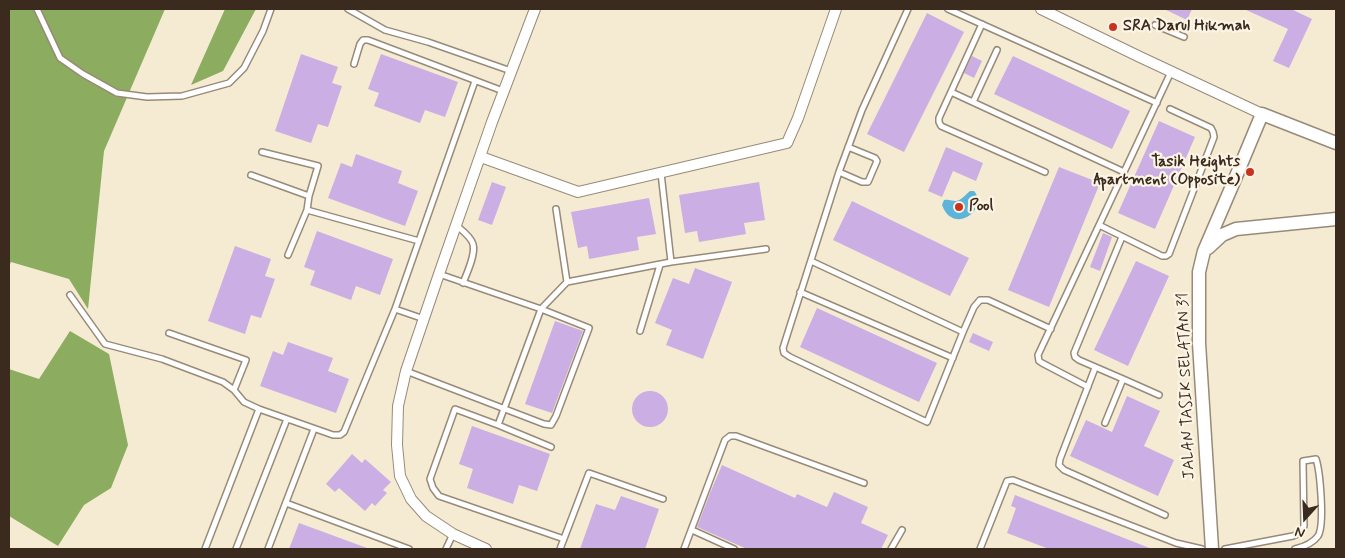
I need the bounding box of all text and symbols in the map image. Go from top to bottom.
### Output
place label: SRA Darul Hikmah [1123,17,1250,37]
marker: SRA Darul Hikmah [1107,21,1119,33]
place label: Tasik Heights Apartment (Opposite) [1094,153,1240,191]
marker: Tasik Heights Apartment (Opposite) [1244,166,1256,178]
place label: Pool [969,197,993,217]
marker: Pool [953,201,965,213]
street label: JALAN TASIK SELATAN 31 [1174,292,1200,480]
north arrow [1280,493,1330,543]
text: N [1292,522,1307,542]

